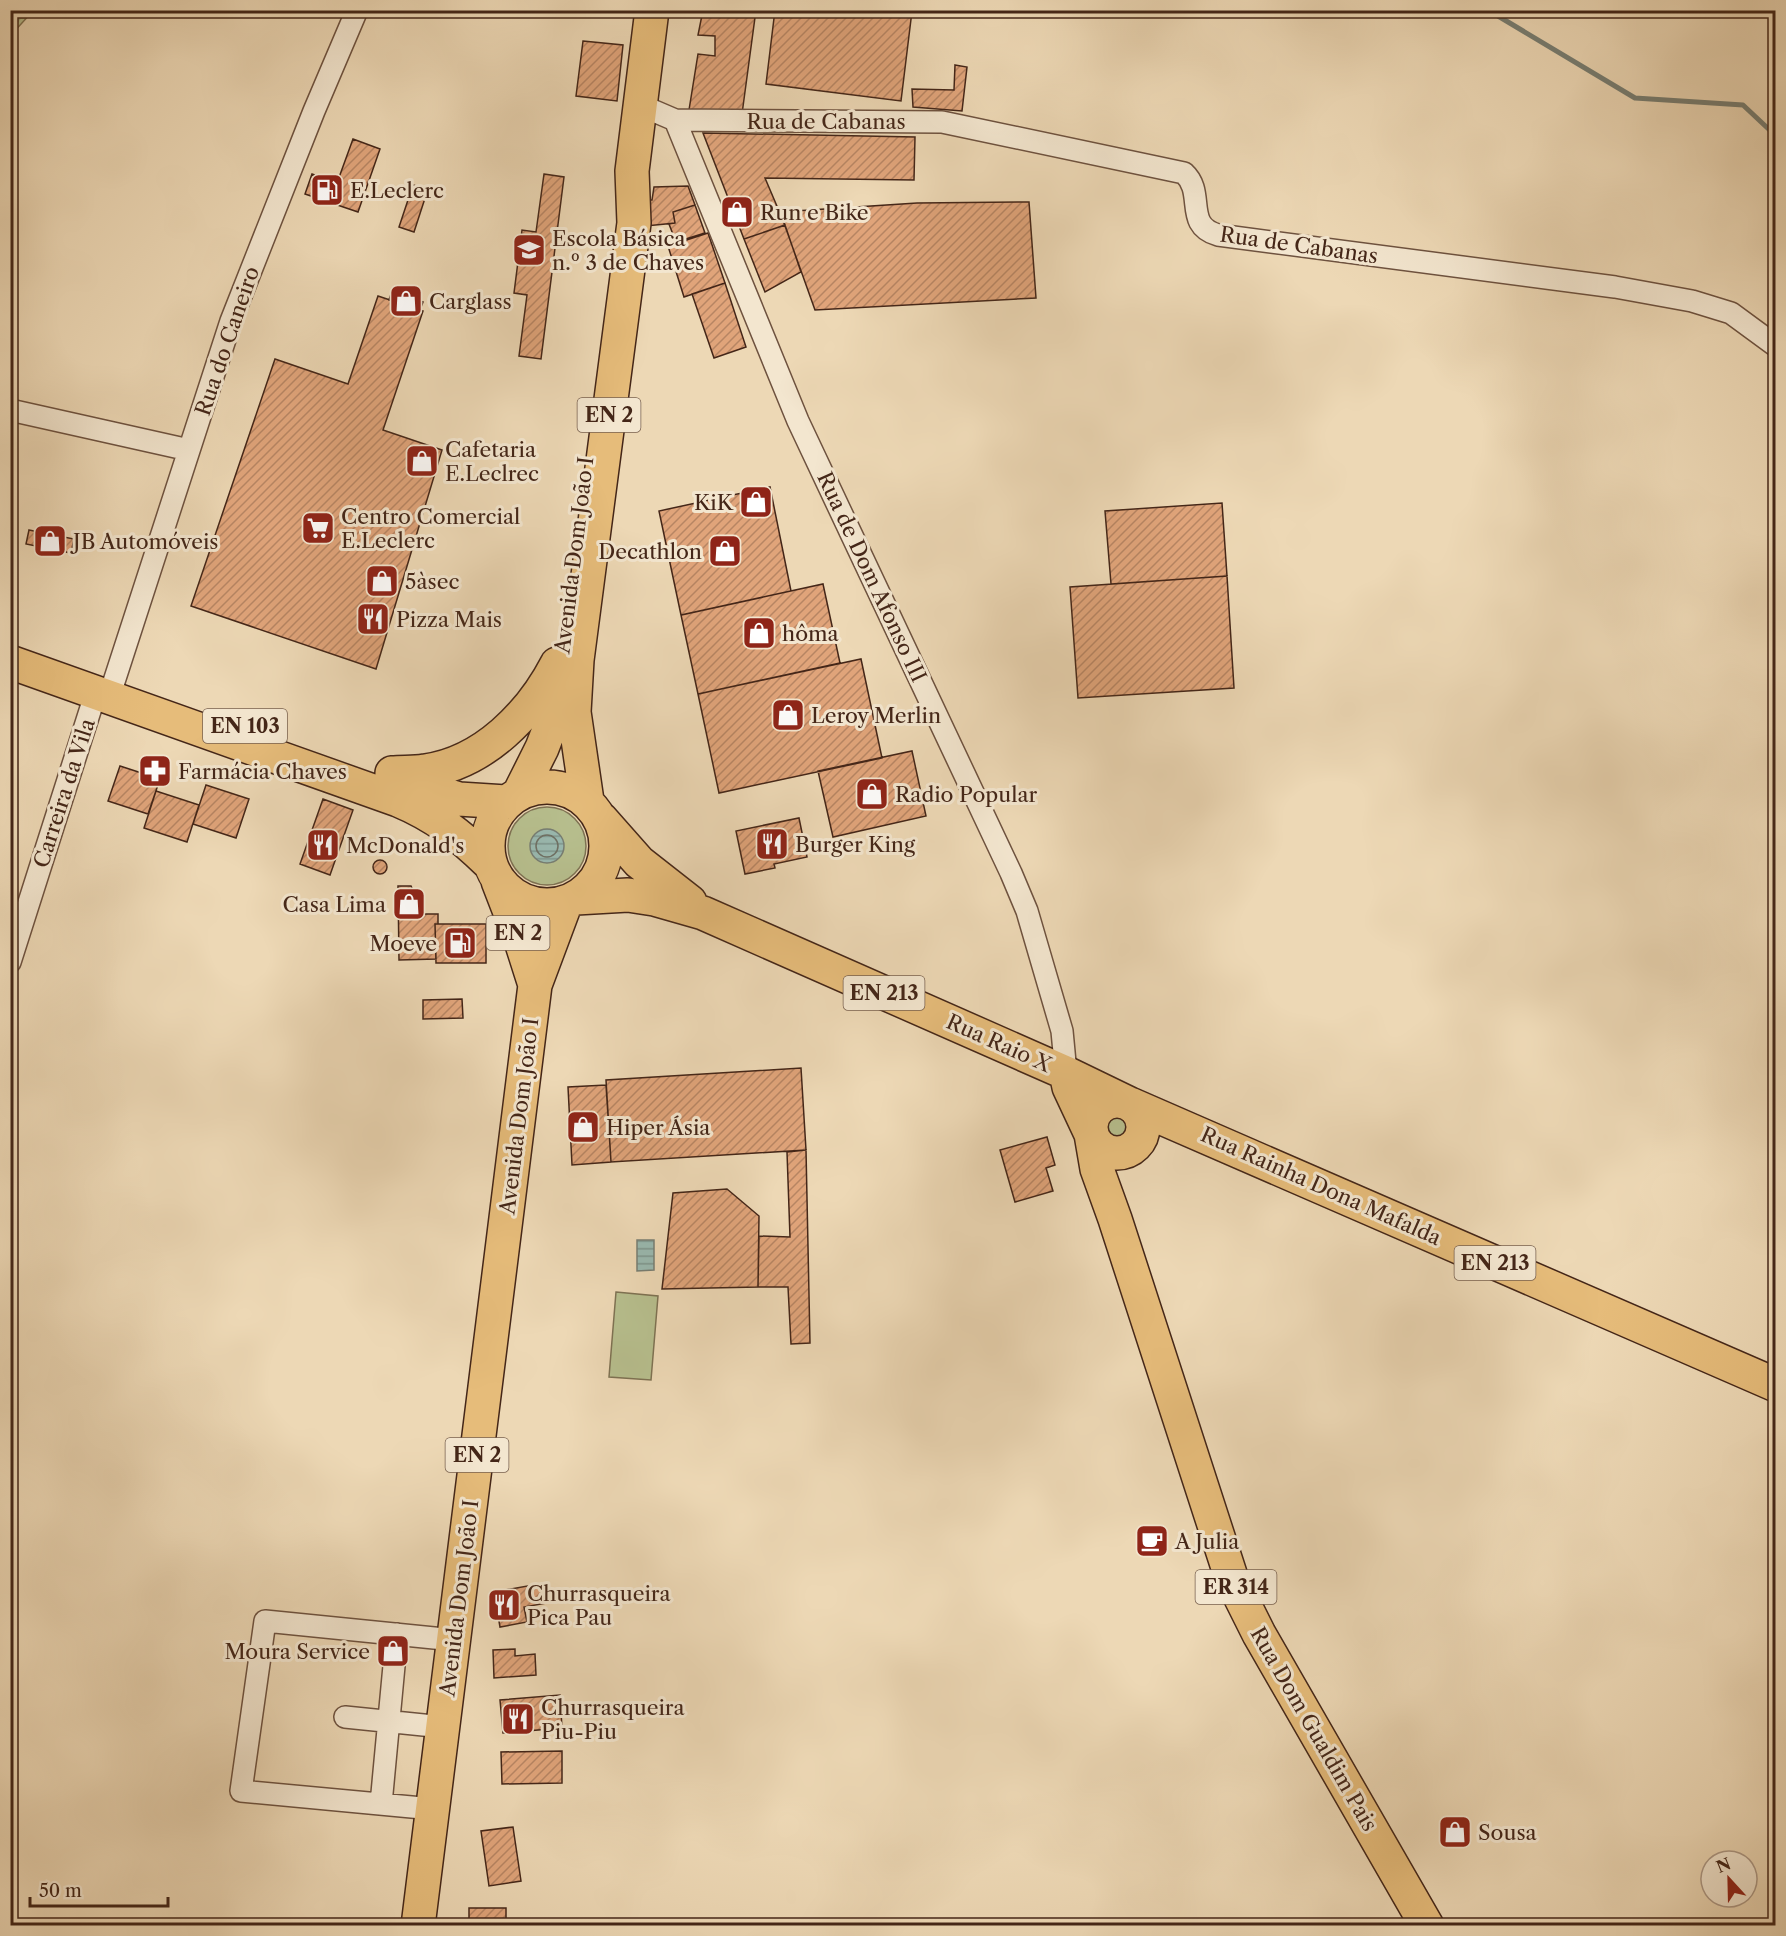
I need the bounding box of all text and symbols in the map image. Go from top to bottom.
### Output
street label: Rua de Cabanas [746,109,906,134]
fuel station icon: E.Leclerc [309,172,345,208]
place label: E.Leclerc [350,178,444,203]
shop icon: Run e Bike [719,194,755,230]
place label: Run e Bike [760,200,868,225]
street label: Rua de Cabanas [1218,222,1380,268]
place label: Escola Básica n.º 3 de Chaves [552,226,704,275]
school or university icon: Escola Básica n.º 3 de Chaves [511,232,547,268]
street label: Rua do Caneiro [190,263,264,419]
shop icon: Carglass [388,283,424,319]
place label: Carglass [429,289,512,314]
road number: EN 2 [578,398,640,432]
place label: Cafetaria E.Leclrec [445,437,539,486]
shop icon: Cafetaria E.Leclrec [404,443,440,479]
street label: Avenida Dom João I [549,455,598,656]
street label: Rua de Dom Afonso III [812,468,932,686]
shop icon: KiK [738,484,774,520]
place label: KiK [694,490,734,515]
place label: Centro Comercial E.Leclerc [341,504,520,553]
supermarket icon: Centro Comercial E.Leclerc [300,510,336,546]
shop icon: JB Automóveis [32,523,68,559]
place label: JB Automóveis [70,529,218,554]
shop icon: Decathlon [707,533,743,569]
place label: Decathlon [598,539,702,564]
shop icon: 5àsec [364,563,400,599]
place label: 5àsec [405,569,459,594]
restaurant icon: Pizza Mais [355,601,391,637]
place label: Pizza Mais [396,607,502,632]
shop icon: hôma [741,615,777,651]
place label: hôma [782,621,840,646]
shop icon: Leroy Merlin [770,697,806,733]
place label: Leroy Merlin [811,703,941,728]
road number: EN 103 [203,709,287,743]
street label: Carreira da Vila [28,714,100,871]
pharmacy icon: Farmácia Chaves [137,753,173,789]
place label: Farmácia Chaves [178,759,347,784]
shop icon: Radio Popular [854,776,890,812]
place label: Radio Popular [895,782,1037,807]
restaurant icon: Burger King [754,826,790,862]
restaurant icon: McDonald's [305,827,341,863]
place label: Burger King [795,832,916,857]
place label: McDonald's [346,833,464,858]
shop icon: Casa Lima [391,886,427,922]
place label: Casa Lima [282,892,387,917]
road number: EN 2 [486,916,550,950]
fuel station icon: Moeve [442,925,478,961]
place label: Moeve [370,931,437,956]
road number: EN 213 [844,976,924,1010]
street label: Rua Raio X [943,1009,1056,1077]
street label: Avenida Dom João I [494,1016,543,1217]
shop icon: Hiper Ásia [565,1109,601,1145]
place label: Hiper Ásia [606,1115,711,1140]
street label: Rua Rainha Dona Mafalda [1197,1122,1446,1251]
road number: EN 213 [1454,1246,1536,1280]
road number: EN 2 [446,1438,508,1472]
street label: Avenida Dom João I [434,1498,483,1699]
cafe icon: A Julia [1134,1523,1170,1559]
place label: A Julia [1174,1529,1240,1554]
road number: ER 314 [1196,1570,1276,1604]
place label: Churrasqueira Pica Pau [527,1581,672,1630]
restaurant icon: Churrasqueira Pica Pau [486,1587,522,1623]
street label: Rua Dom Gualdim Pais [1245,1623,1383,1835]
shop icon: Moura Service [375,1633,411,1669]
place label: Moura Service [225,1639,370,1664]
place label: Churrasqueira Piu-Piu [541,1695,686,1744]
restaurant icon: Churrasqueira Piu-Piu [500,1701,536,1737]
shop icon: Sousa [1437,1814,1473,1850]
place label: Sousa [1478,1820,1538,1845]
north arrow [1699,1849,1759,1909]
text: N [1713,1853,1734,1877]
scale bar [30,1870,168,1908]
text: 50 m [39,1880,82,1902]

